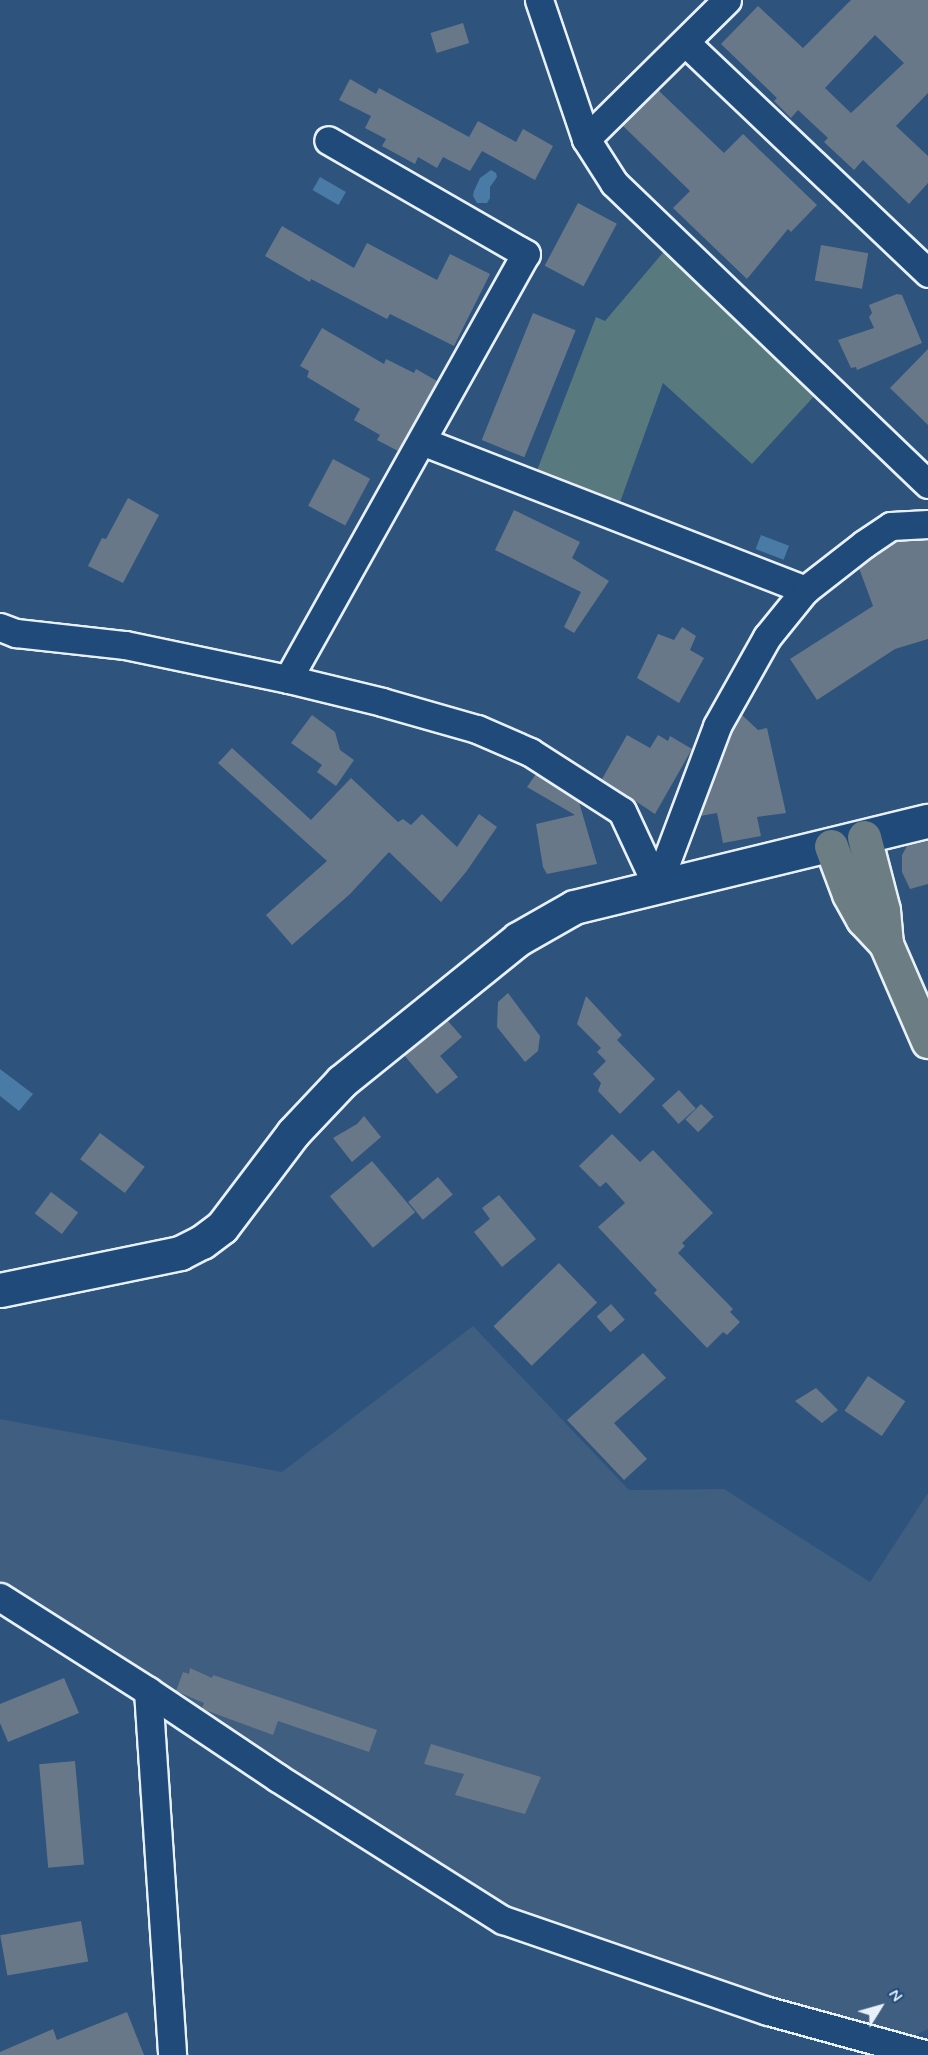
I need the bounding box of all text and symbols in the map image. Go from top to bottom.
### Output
north arrow [850,1977,910,2037]
text: N [883,1985,906,2006]

